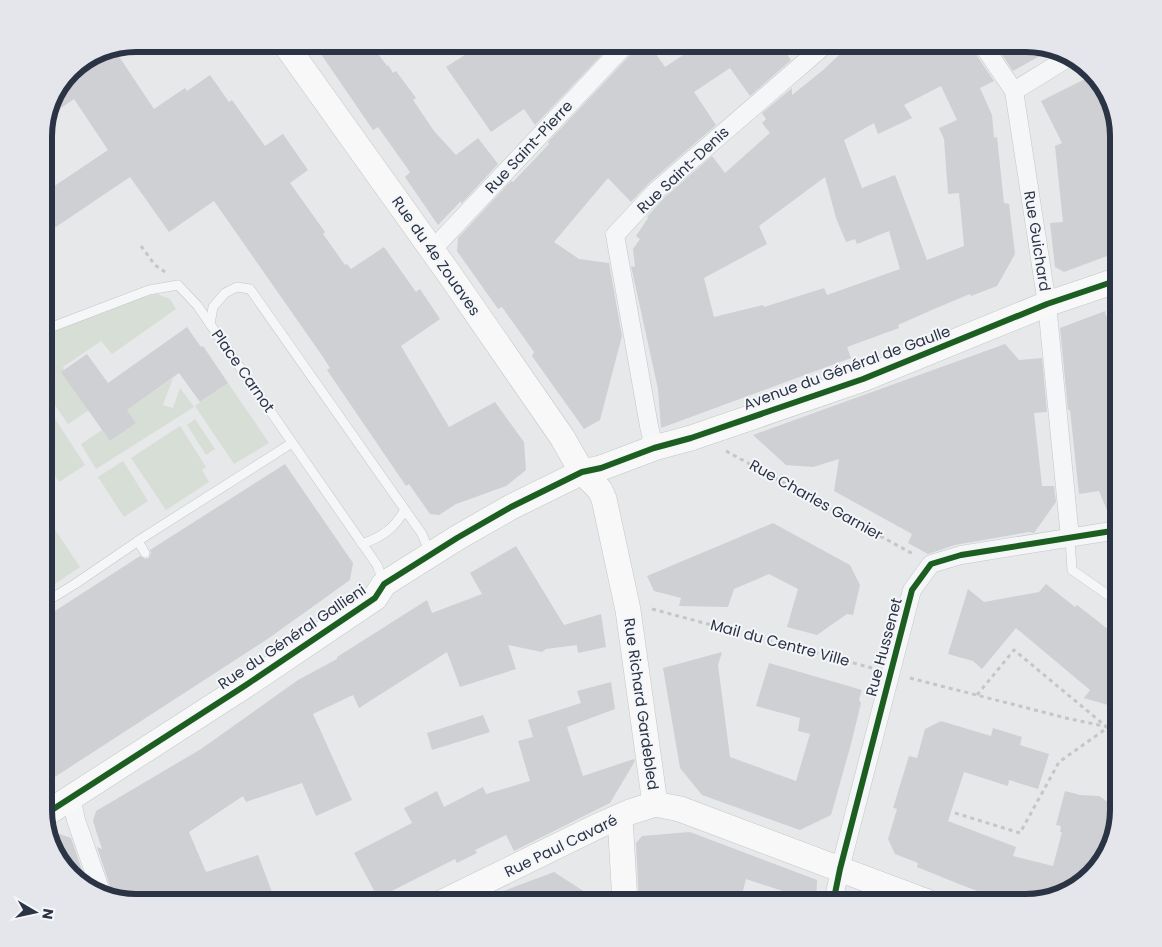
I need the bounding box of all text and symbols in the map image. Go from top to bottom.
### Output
street label: Rue Saint-Pierre [480,96,577,198]
street label: Rue Saint-Denis [632,121,733,218]
street label: Rue Guichard [1019,189,1056,293]
street label: Rue du 4e Zouaves [387,192,486,320]
street label: Avenue du Général de Gaulle [740,320,953,415]
street label: Place Carnot [207,325,280,416]
street label: Rue Charles Garnier [746,454,887,545]
street label: Rue du Général Gallieni [213,579,370,694]
street label: Rue Hussenet [860,595,907,699]
street label: Mail du Centre Ville [708,614,852,671]
street label: Rue Richard Gardebled [619,617,664,791]
street label: Rue Paul Cavaré [501,809,621,882]
north arrow [10,887,60,937]
text: N [37,907,59,921]

